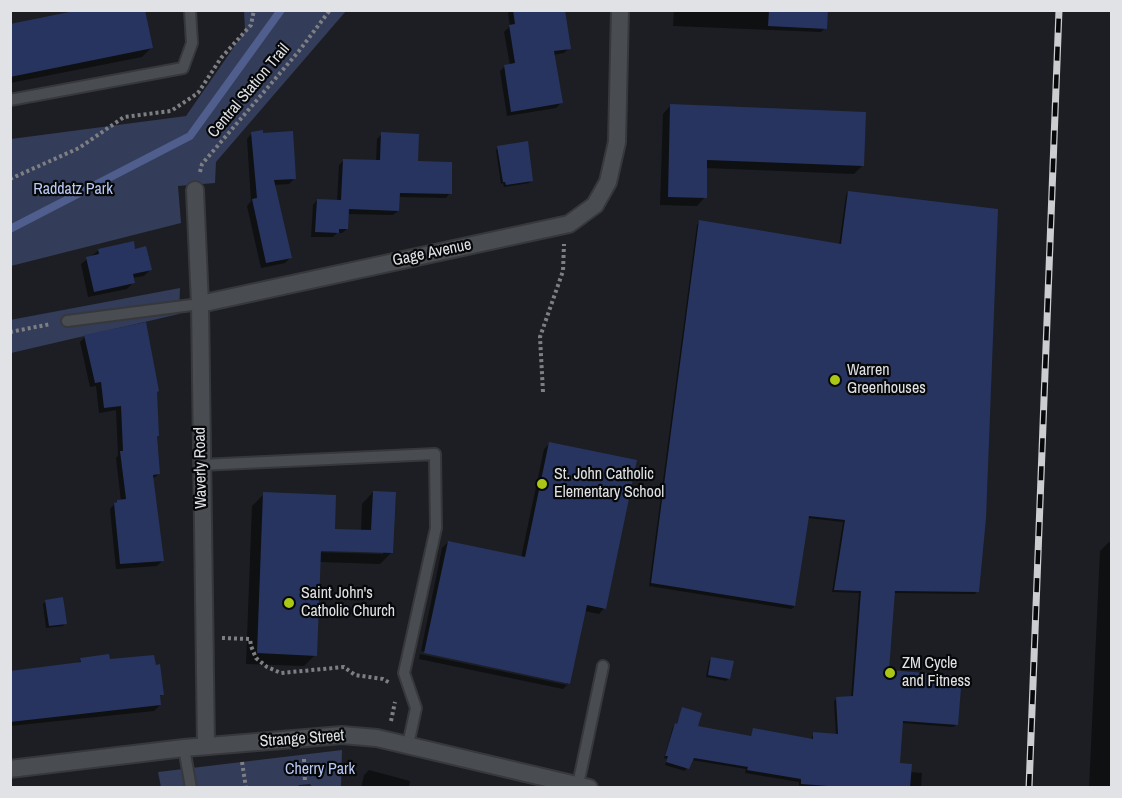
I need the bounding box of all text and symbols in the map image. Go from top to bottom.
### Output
street label: Central Station Trail [204,40,294,142]
park label: Raddatz Park [33,180,113,200]
street label: Gage Avenue [391,235,473,271]
place label: Warren Greenhouses [847,361,926,399]
marker: Warren Greenhouses [828,373,842,387]
street label: Waverly Road [191,427,211,509]
place label: St. John Catholic Elementary School [554,465,664,503]
marker: St. John Catholic Elementary School [535,477,549,491]
place label: Saint John's Catholic Church [301,584,395,622]
marker: Saint John's Catholic Church [282,596,296,610]
place label: ZM Cycle and Fitness [902,654,971,692]
marker: ZM Cycle and Fitness [883,666,897,680]
street label: Strange Street [259,726,345,752]
park label: Cherry Park [285,760,355,780]

